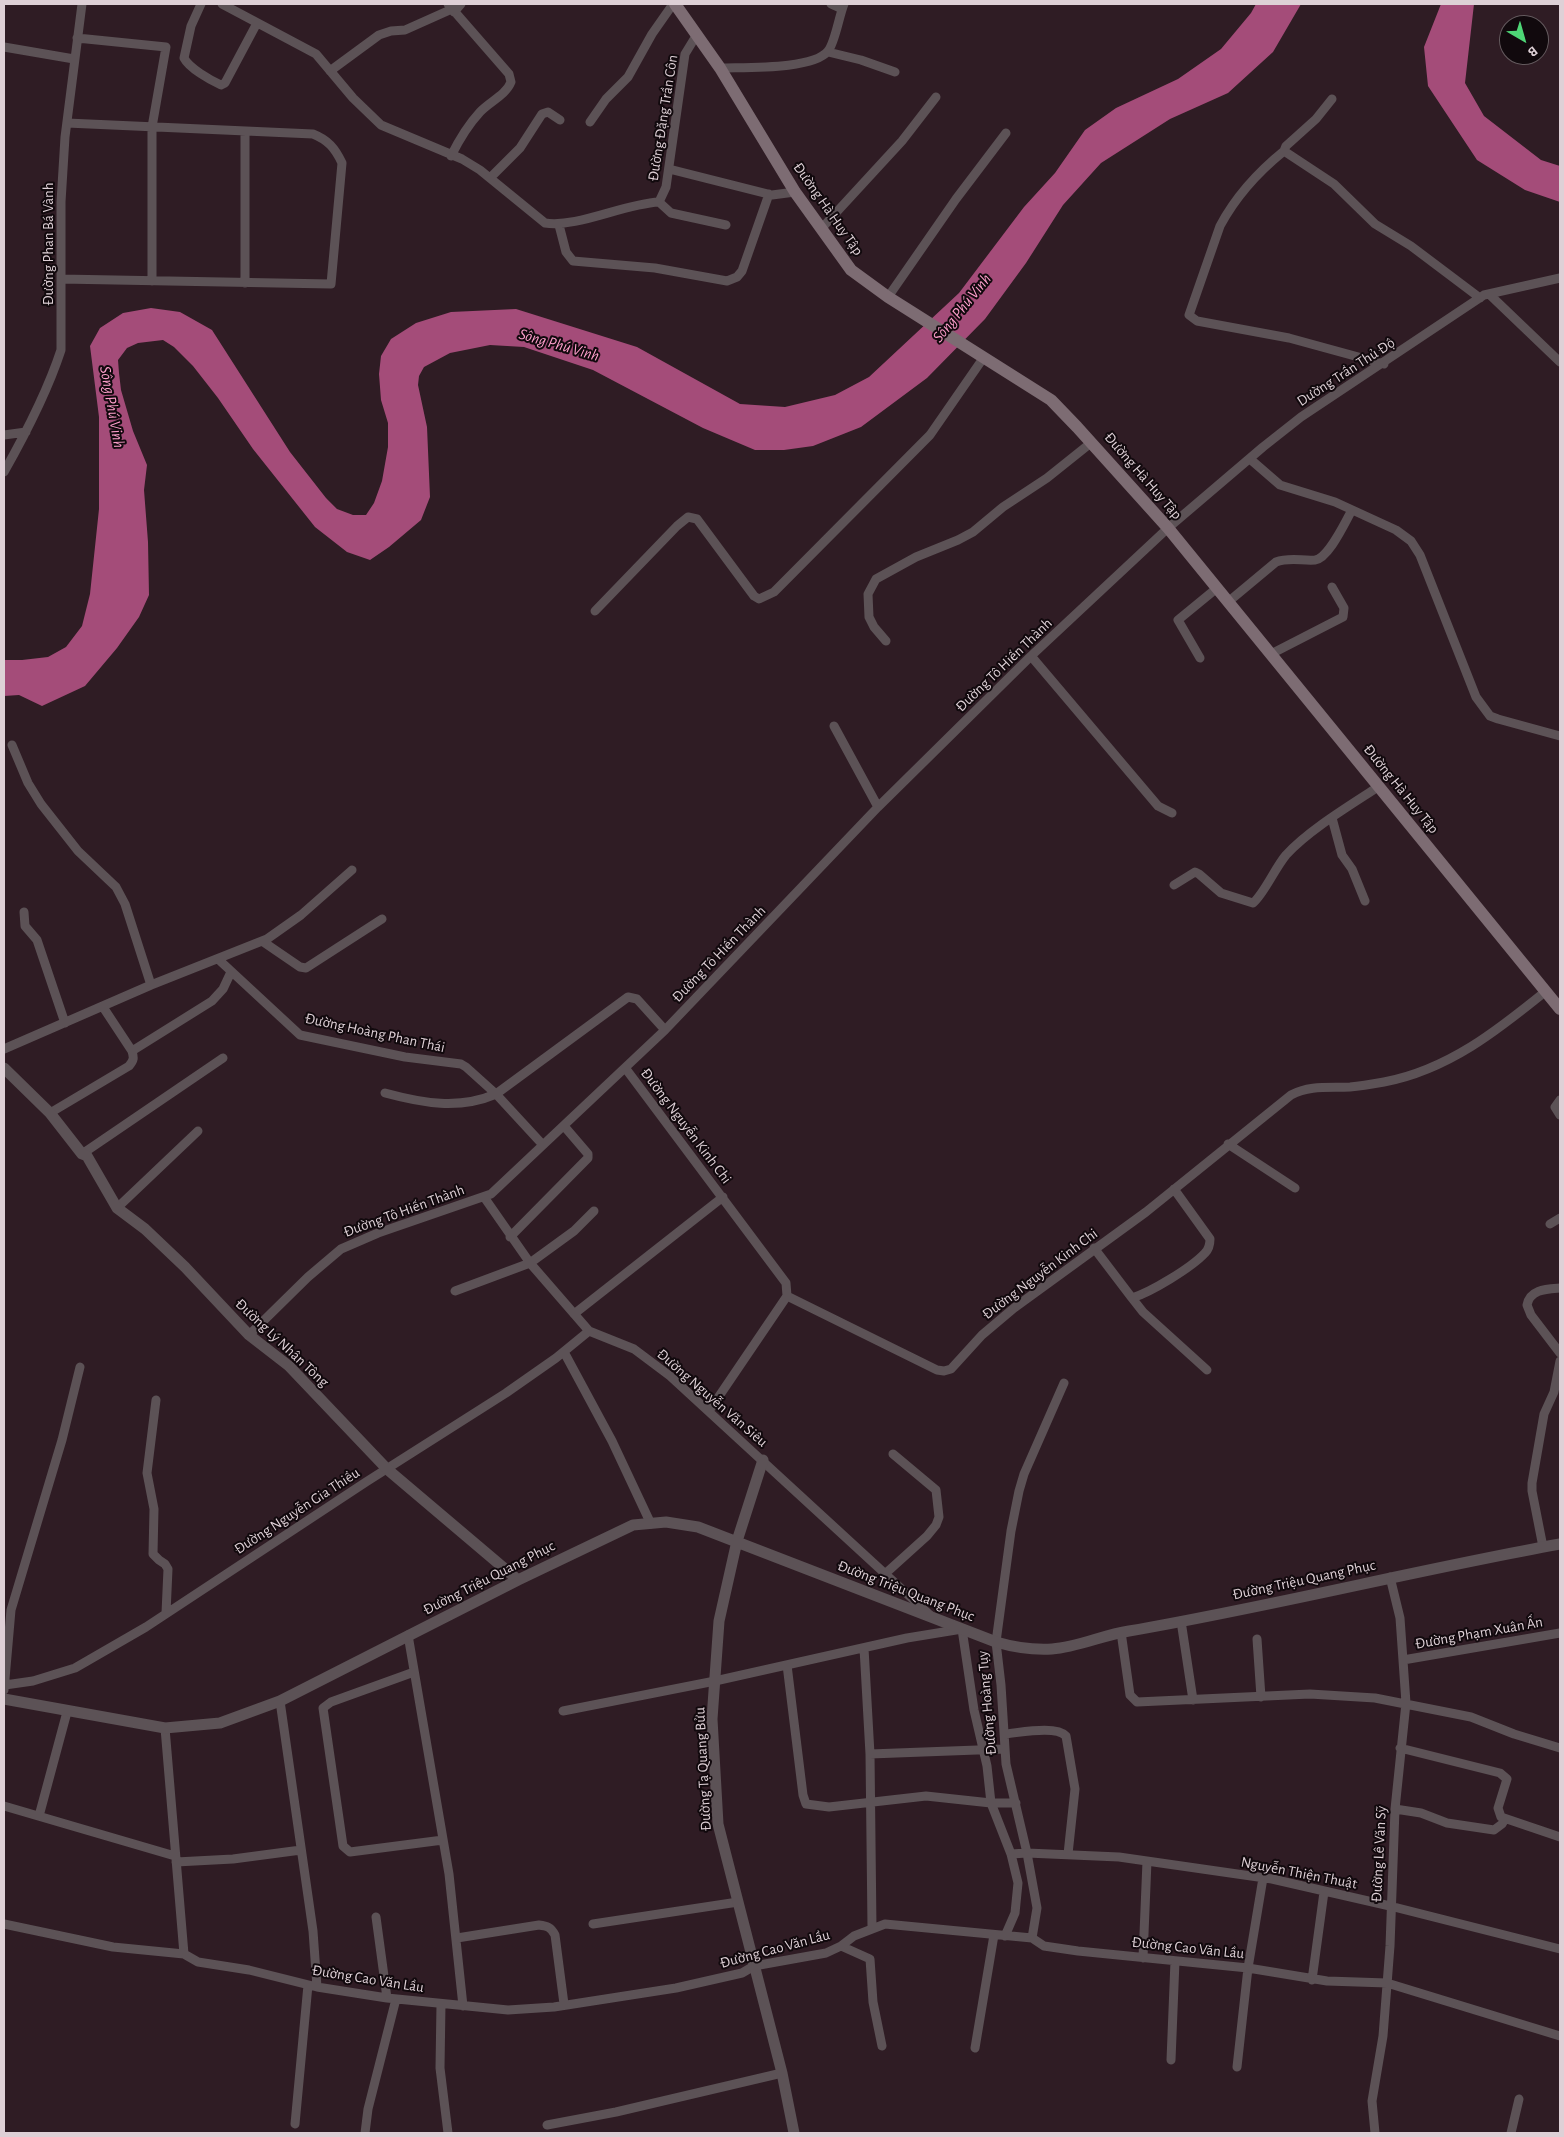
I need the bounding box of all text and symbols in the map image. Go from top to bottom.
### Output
north arrow [1499,15,1549,65]
text: B [1525,43,1540,59]
street label: Đường Đặng Trần Côn [644,53,682,183]
street label: Đường Hà Huy Tập [789,159,867,259]
street label: Đường Phan Bá Vành [39,183,57,305]
water label: Sông Phú Vinh [929,270,995,346]
water label: Sông Phú Vinh [517,324,601,366]
street label: Dường Trần Thủ Độ [1294,334,1398,410]
water label: Sông Phú Vinh [95,365,129,449]
street label: Đường Hà Huy Tập [1100,429,1186,523]
street label: Đường Tô Hiến Thành [952,614,1056,716]
street label: Đường Hà Huy Tập [1359,741,1443,837]
street label: Đường Tô Hiến Thành [668,902,770,1006]
street label: Đường Hoàng Phan Thái [303,1009,447,1057]
street label: Đường Nguyễn Kinh Chi [637,1065,735,1187]
street label: Đường Tô Hiến Thành [341,1181,467,1241]
street label: Đường Nguyễn Kinh Chi [979,1225,1101,1323]
street label: Đường Lý Nhân Tông [231,1295,333,1391]
street label: Đường Nguyễn Văn Siêu [653,1345,771,1451]
street label: Đường Nguyễn Gia Thiều [231,1464,363,1558]
street label: Đường Triệu Quang Phục [420,1537,558,1619]
street label: Đường Triệu Quang Phục [1231,1556,1377,1604]
street label: Đường Triệu Quang Phục [835,1557,977,1625]
street label: Đường Phạm Xuân Ấn [1414,1613,1544,1653]
street label: Đường Hoàng Tụy [973,1650,1001,1756]
street label: Đường Tạ Quang Bửu [691,1707,715,1831]
street label: Đường Lê Văn Sỹ [1367,1805,1391,1903]
street label: Nguyễn Thiện Thuật [1239,1853,1359,1893]
street label: Đường Cao Văn Lầu [718,1926,832,1972]
street label: Đường Cao Văn Lầu [1131,1933,1245,1963]
street label: Đường Cao Văn Lầu [311,1961,425,1997]

